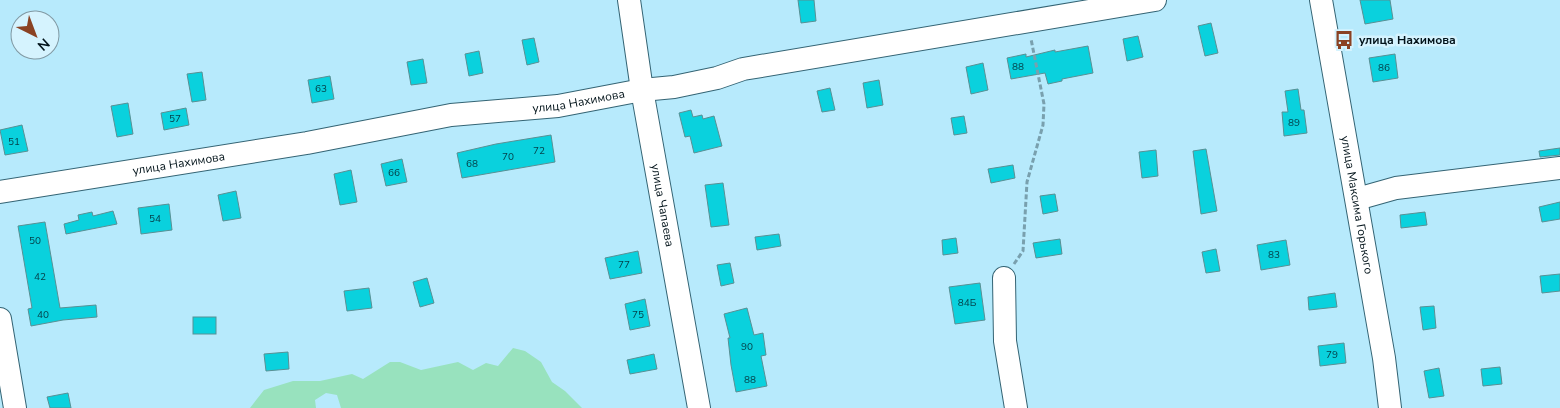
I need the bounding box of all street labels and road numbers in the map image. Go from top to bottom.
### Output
street label: улица Нахимова [532,85,626,116]
street label: улица Максима Горького [1337,134,1377,276]
street label: улица Нахимова [131,148,226,179]
street label: улица Чапаева [647,162,678,248]

